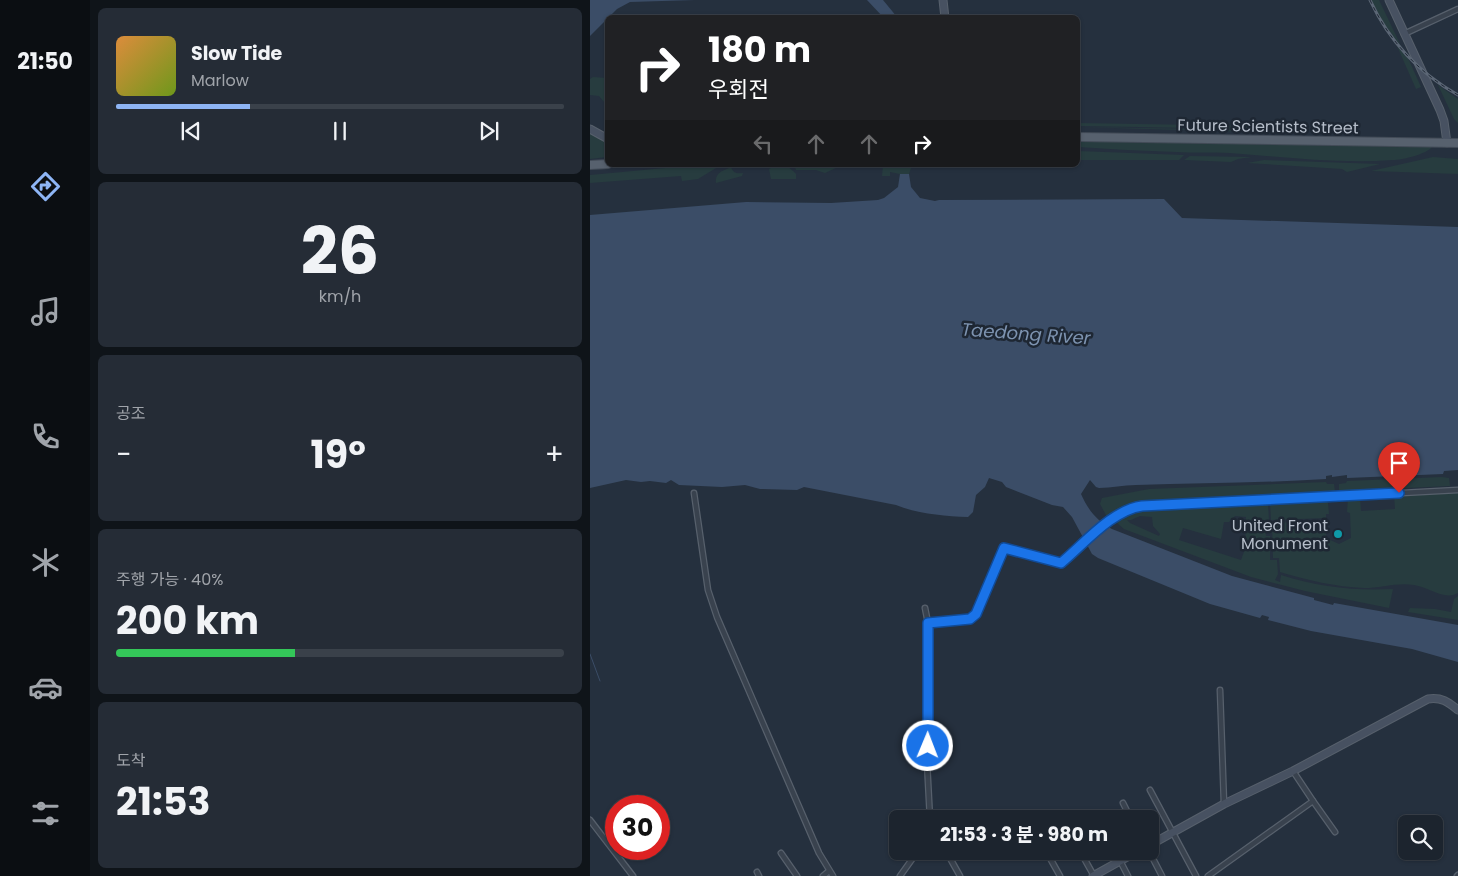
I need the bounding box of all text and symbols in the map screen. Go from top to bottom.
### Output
text: 180 m [708,25,811,74]
icon: right [625,35,690,100]
text: Slow Tide [191,40,282,67]
text: 21:50 [17,46,73,77]
text: Marlow [191,69,249,92]
text: 우회전 [708,74,769,105]
street label: Future Scientists Street [1177,113,1359,140]
icon: previous [177,117,205,145]
icon: pause [326,117,354,145]
icon: next [475,117,503,145]
icon: left [749,130,777,158]
icon: ahead [802,130,830,158]
icon: ahead [855,130,883,158]
icon: right [908,130,936,158]
icon: directions [28,169,63,204]
text: 26 [301,206,379,297]
text: km/h [319,285,361,308]
icon: music [28,294,63,329]
water label: Taedong River [961,317,1093,351]
text: 공조 [116,402,145,425]
icon: phone [28,419,63,454]
text: 19° [311,428,366,481]
text: − [116,435,131,474]
text: + [545,435,564,474]
pin [1378,442,1420,493]
icon: arrive [1385,449,1413,477]
place label: United Front Monument [1232,514,1328,555]
marker: United Front Monument [1332,528,1344,540]
icon: climate [28,545,63,580]
text: 주행 가능 · 40% [116,568,223,591]
text: 200 km [116,594,259,647]
icon: car [28,670,63,705]
position arrow [901,719,953,771]
text: 도착 [116,749,145,772]
text: 21:53 [116,775,210,828]
speed limit sign: 30 [605,795,670,860]
icon: filters [28,796,63,831]
map controls [1398,815,1443,860]
button: search [1398,815,1443,860]
text: 21:53 · 3 분 · 980 m [940,821,1108,848]

